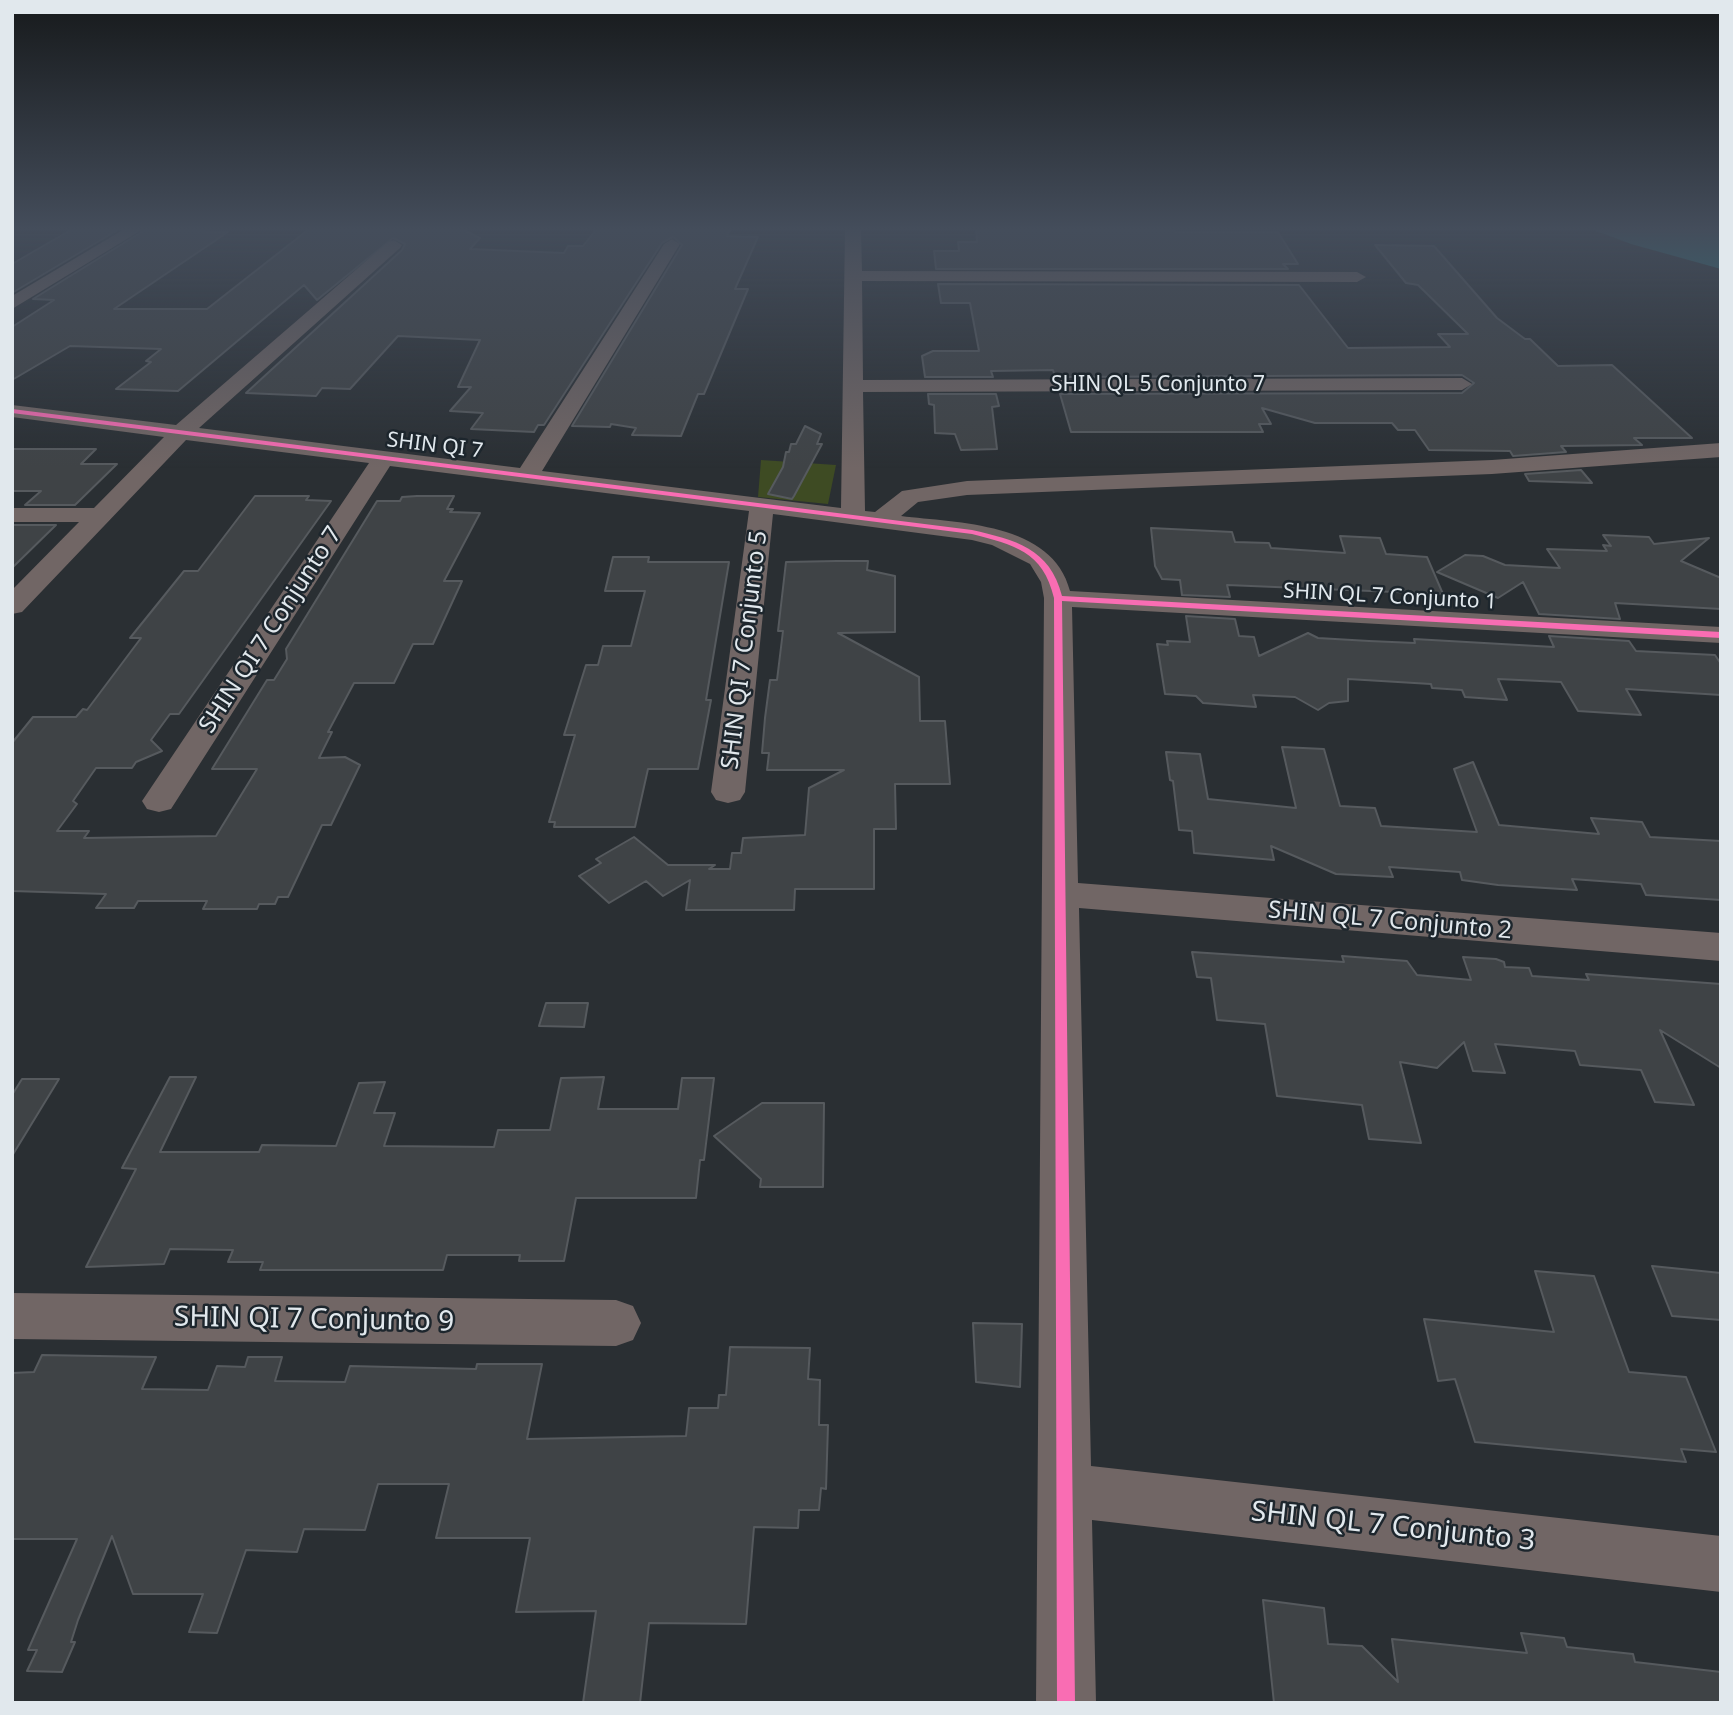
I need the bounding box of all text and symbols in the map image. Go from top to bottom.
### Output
street label: SHIN QL 5 Conjunto 7 [1051,372,1265,398]
street label: SHIN QI 7 [386,428,484,464]
street label: SHIN QI 7 Conjunto 7 [194,521,348,739]
street label: SHIN QI 7 Conjunto 5 [716,529,774,771]
street label: SHIN QL 7 Conjunto 1 [1282,579,1498,615]
street label: SHIN QL 7 Conjunto 2 [1267,896,1513,946]
street label: SHIN QI 7 Conjunto 9 [174,1301,454,1339]
street label: SHIN QL 7 Conjunto 3 [1249,1495,1537,1559]

